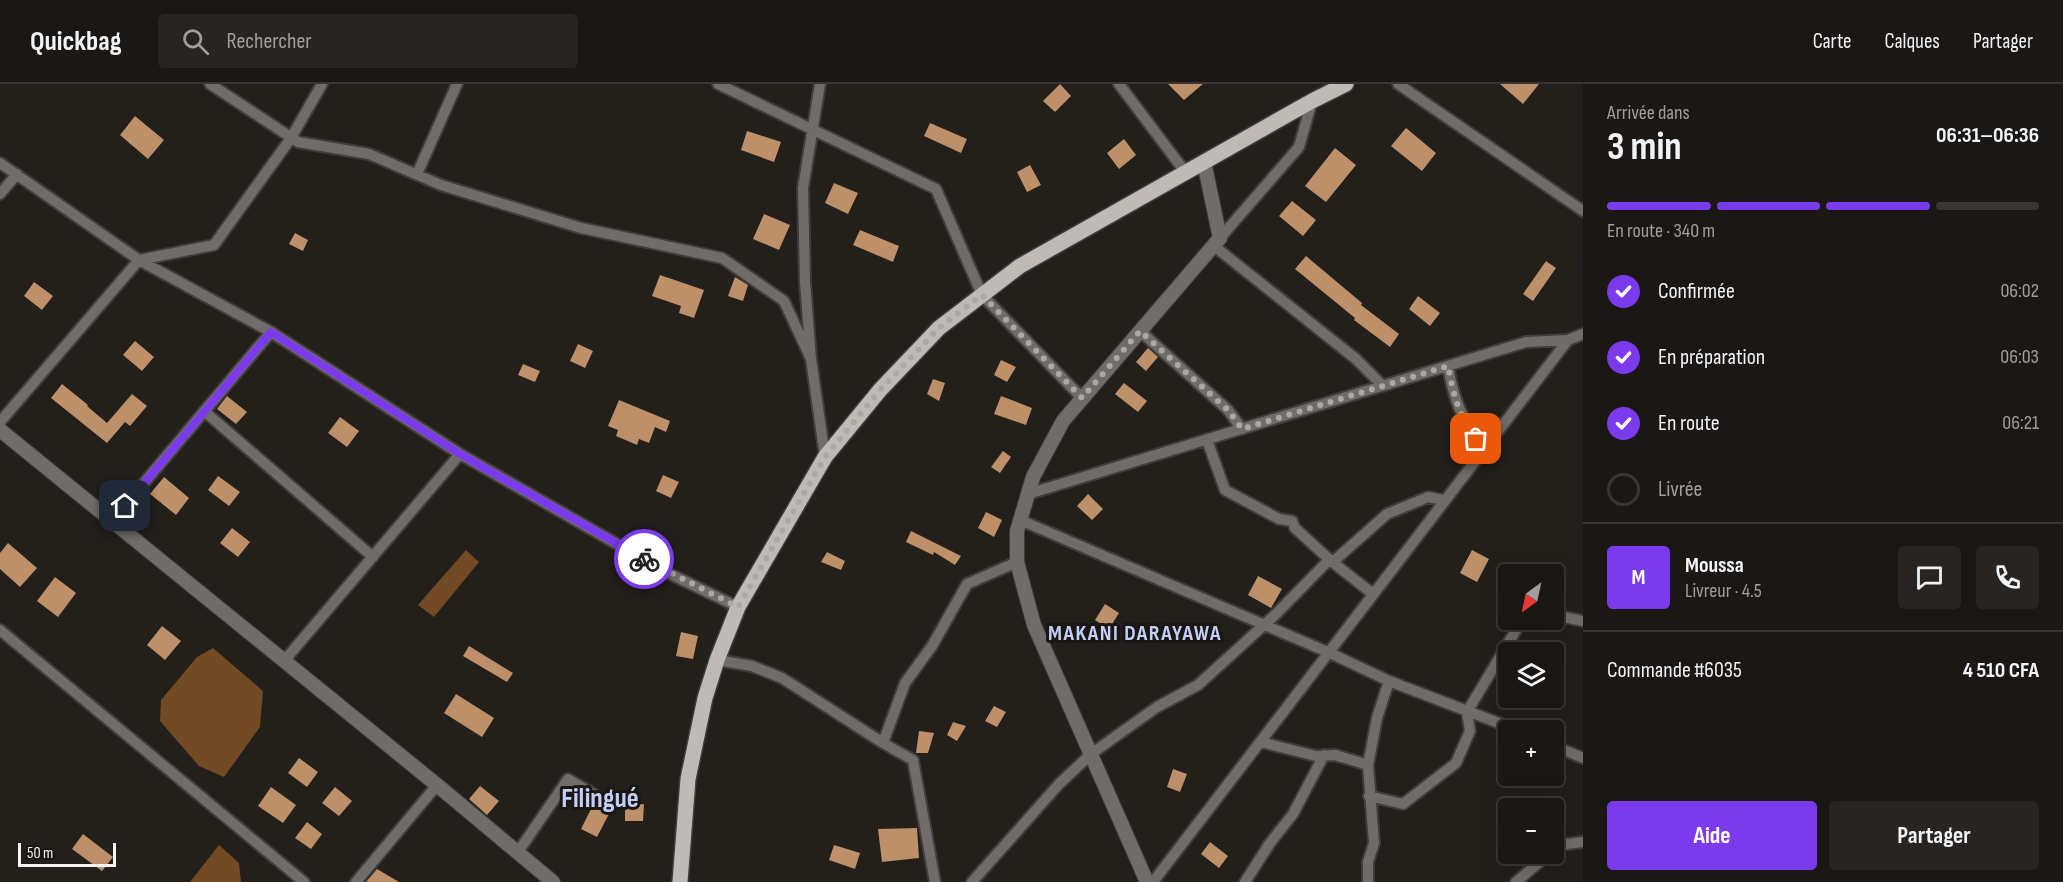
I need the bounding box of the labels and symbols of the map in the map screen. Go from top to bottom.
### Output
pin [1450,413,1501,464]
pin [99,480,150,531]
courier [614,529,674,589]
north arrow [1498,564,1564,630]
district label: MAKANI DARAYAWA [1048,620,1222,647]
district label: Filingué [561,782,639,815]
scale bar [18,840,116,868]

